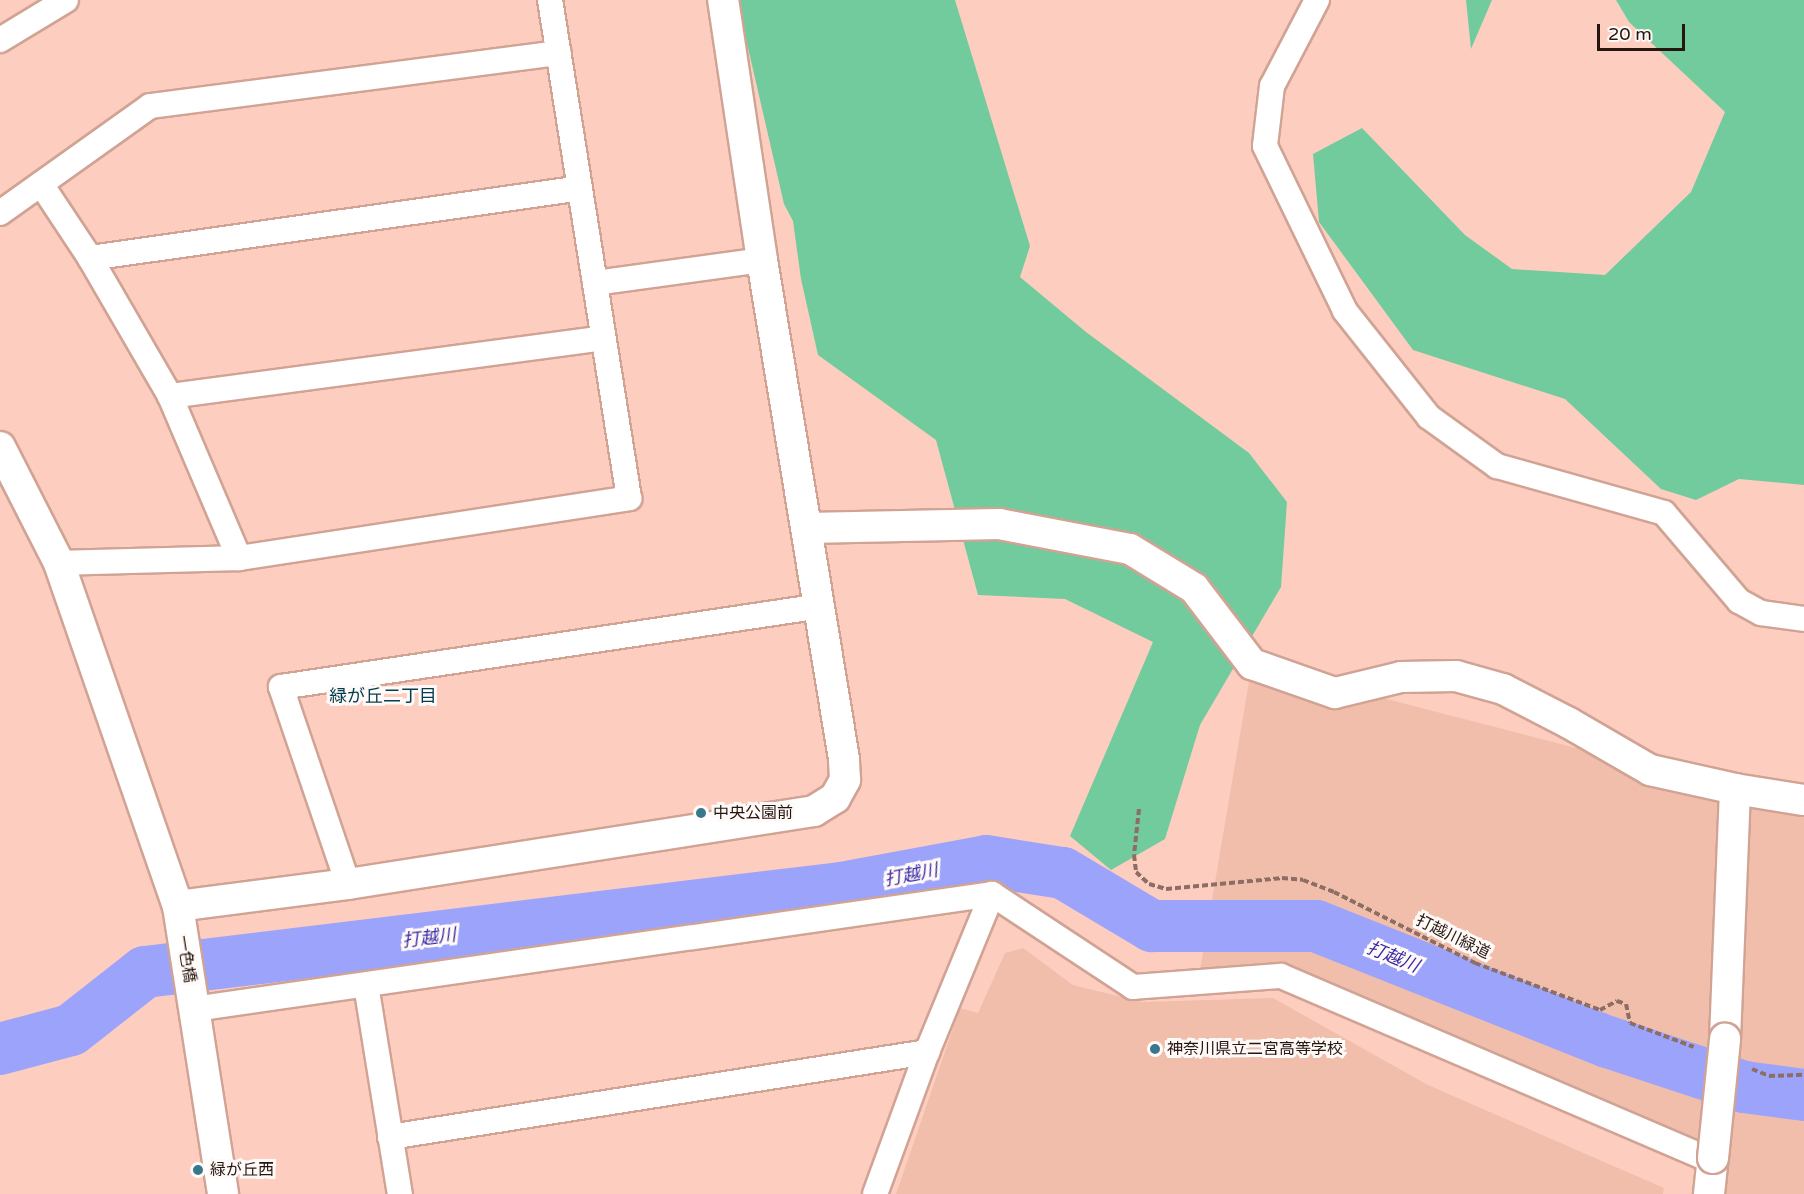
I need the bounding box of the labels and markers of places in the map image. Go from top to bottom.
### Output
place label: 中央公園前 [713,803,793,823]
marker: 中央公園前 [694,806,708,820]
place label: 神奈川県立二宮高等学校 [1167,1039,1343,1059]
marker: 神奈川県立二宮高等学校 [1148,1042,1162,1056]
place label: 緑が丘西 [210,1160,274,1180]
marker: 緑が丘西 [191,1163,205,1177]

